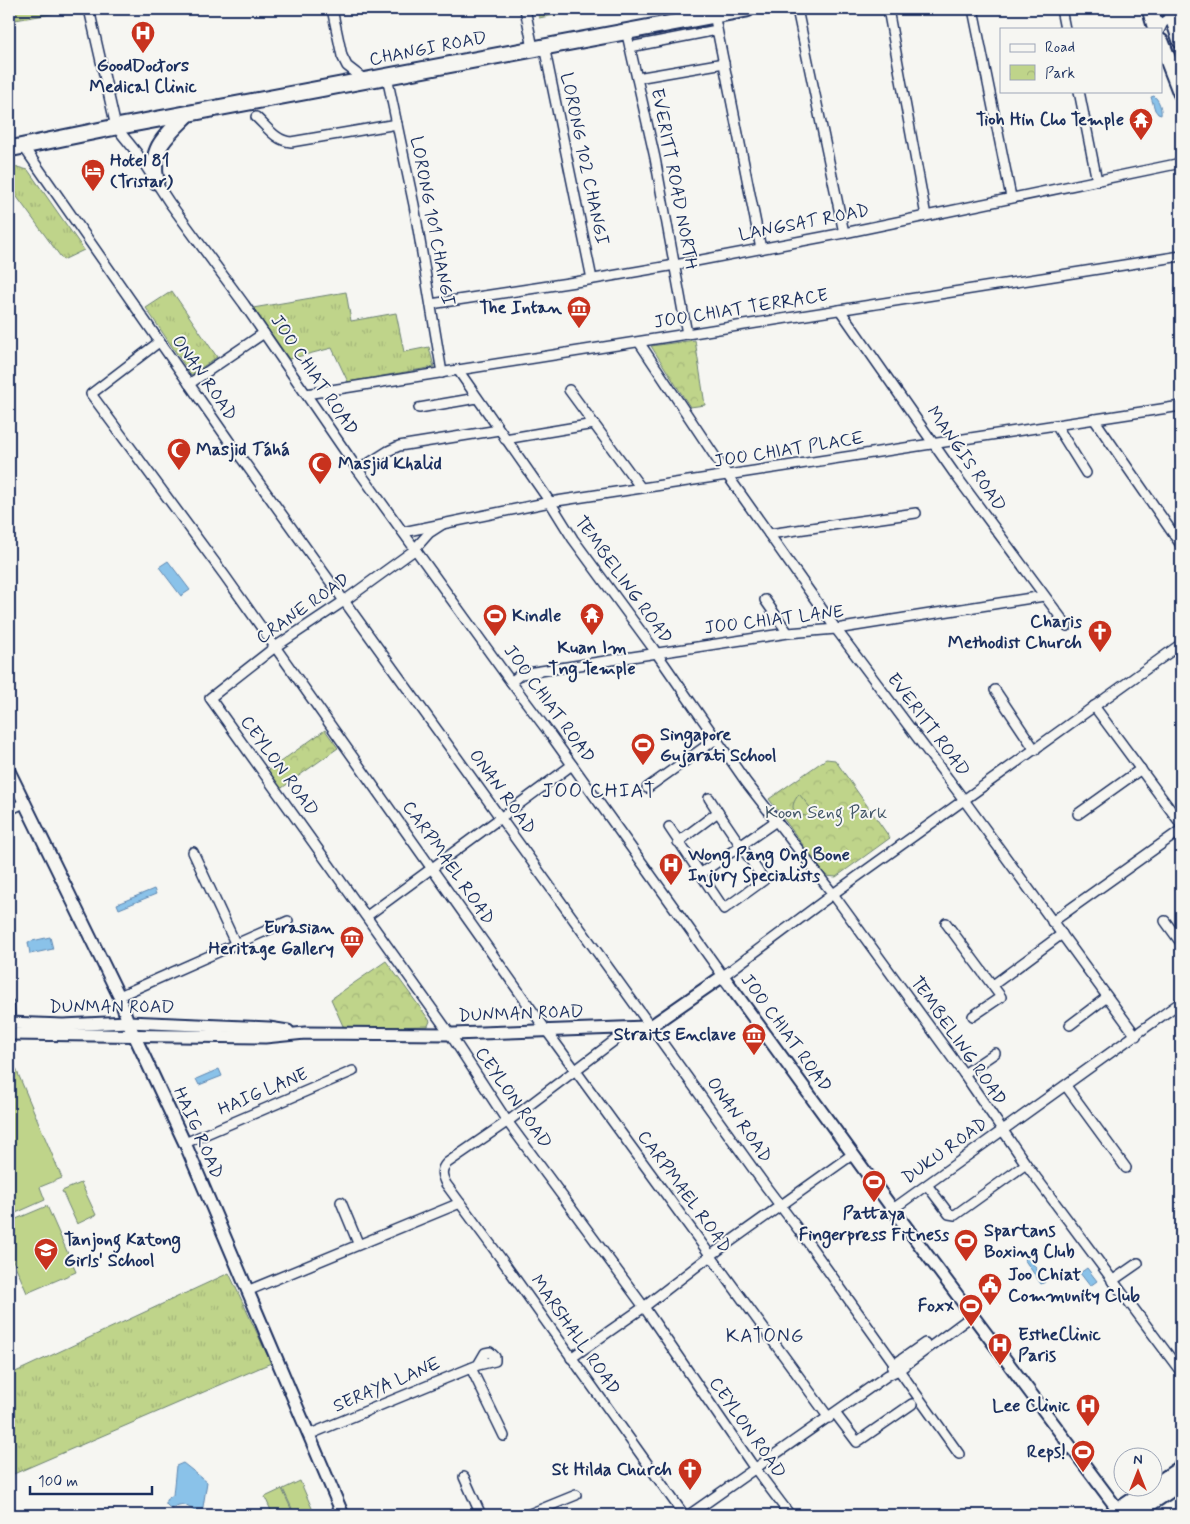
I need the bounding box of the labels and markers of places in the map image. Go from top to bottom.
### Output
hospital icon: GoodDoctors Medical Clinic [130,20,156,54]
place label: GoodDoctors Medical Clinic [89,54,197,99]
temple icon: Tioh Hin Cho Temple [1128,107,1154,141]
place label: Tioh Hin Cho Temple [976,108,1124,132]
place label: Hotel 81 (Tristar) [110,149,173,194]
hotel icon: Hotel 81 (Tristar) [80,158,106,192]
museum icon: The Intan [566,295,592,329]
place label: The Intan [479,296,563,320]
mosque icon: Masjid Táhá [166,437,192,471]
place label: Masjid Táhá [196,438,290,462]
mosque icon: Masjid Khalid [307,451,333,485]
place label: Masjid Khalid [338,452,442,476]
temple icon: Kuan Im Tng Temple [579,602,605,636]
sports icon: Kindle [482,603,508,637]
place label: Kindle [512,604,561,628]
place label: Charis Methodist Church [948,610,1082,655]
church icon: Charis Methodist Church [1087,619,1113,653]
place label: Kuan Im Tng Temple [548,636,636,683]
place label: Singapore Gujarati School [660,723,777,768]
sports icon: Singapore Gujarati School [630,732,656,766]
place label: Wong Pang Ong Bone Injury Specialists [687,843,850,888]
hospital icon: Wong Pang Ong Bone Injury Specialists [658,852,684,886]
place label: Eurasian Heritage Gallery [209,916,335,961]
museum icon: Eurasian Heritage Gallery [339,925,365,959]
museum icon: Straits Enclave [741,1022,767,1056]
place label: Straits Enclave [614,1023,736,1047]
sports icon: Pattaya Fingerpress Fitness [861,1169,887,1203]
place label: Pattaya Fingerpress Fitness [799,1202,949,1249]
place label: Spartans Boxing Club [984,1219,1075,1264]
place label: Tanjong Katong Girls' School [64,1228,181,1273]
sports icon: Spartans Boxing Club [953,1228,979,1262]
school or university icon: Tanjong Katong Girls' School [33,1237,59,1271]
place label: Joo Chiat Community Club [1008,1263,1140,1308]
public building icon: Joo Chiat Community Club [977,1272,1003,1306]
sports icon: Foxx [958,1293,984,1327]
place label: Foxx [918,1294,954,1318]
place label: EstheClinic Paris [1018,1323,1102,1368]
hospital icon: EstheClinic Paris [987,1332,1013,1366]
hospital icon: Lee Clinic [1075,1393,1101,1427]
place label: Lee Clinic [992,1394,1071,1418]
sports icon: Reps! [1070,1439,1096,1473]
place label: Reps! [1027,1440,1066,1464]
church icon: St Hilda Church [677,1457,703,1491]
place label: St Hilda Church [552,1458,672,1482]

